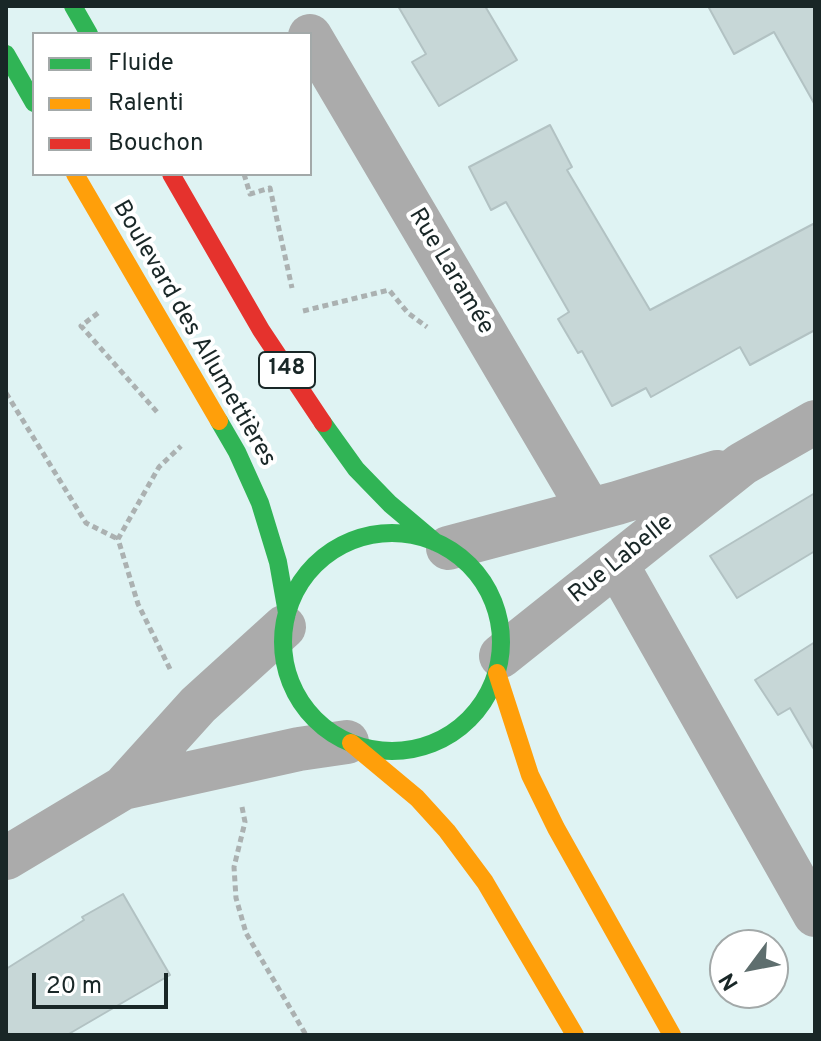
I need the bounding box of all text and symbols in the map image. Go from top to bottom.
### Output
legend [32,32,312,176]
text: Fluide [108,49,174,79]
text: Ralenti [108,89,184,119]
text: Bouchon [108,129,203,159]
street label: Boulevard des Allumettières [105,196,281,472]
street label: Rue Laramée [401,204,499,340]
road number: 148 [259,352,315,388]
street label: Rue Labelle [564,509,680,611]
north arrow [709,929,789,1009]
scale bar [36,957,172,1007]
text: N [714,967,746,995]
text: 20 m [46,972,102,1002]

